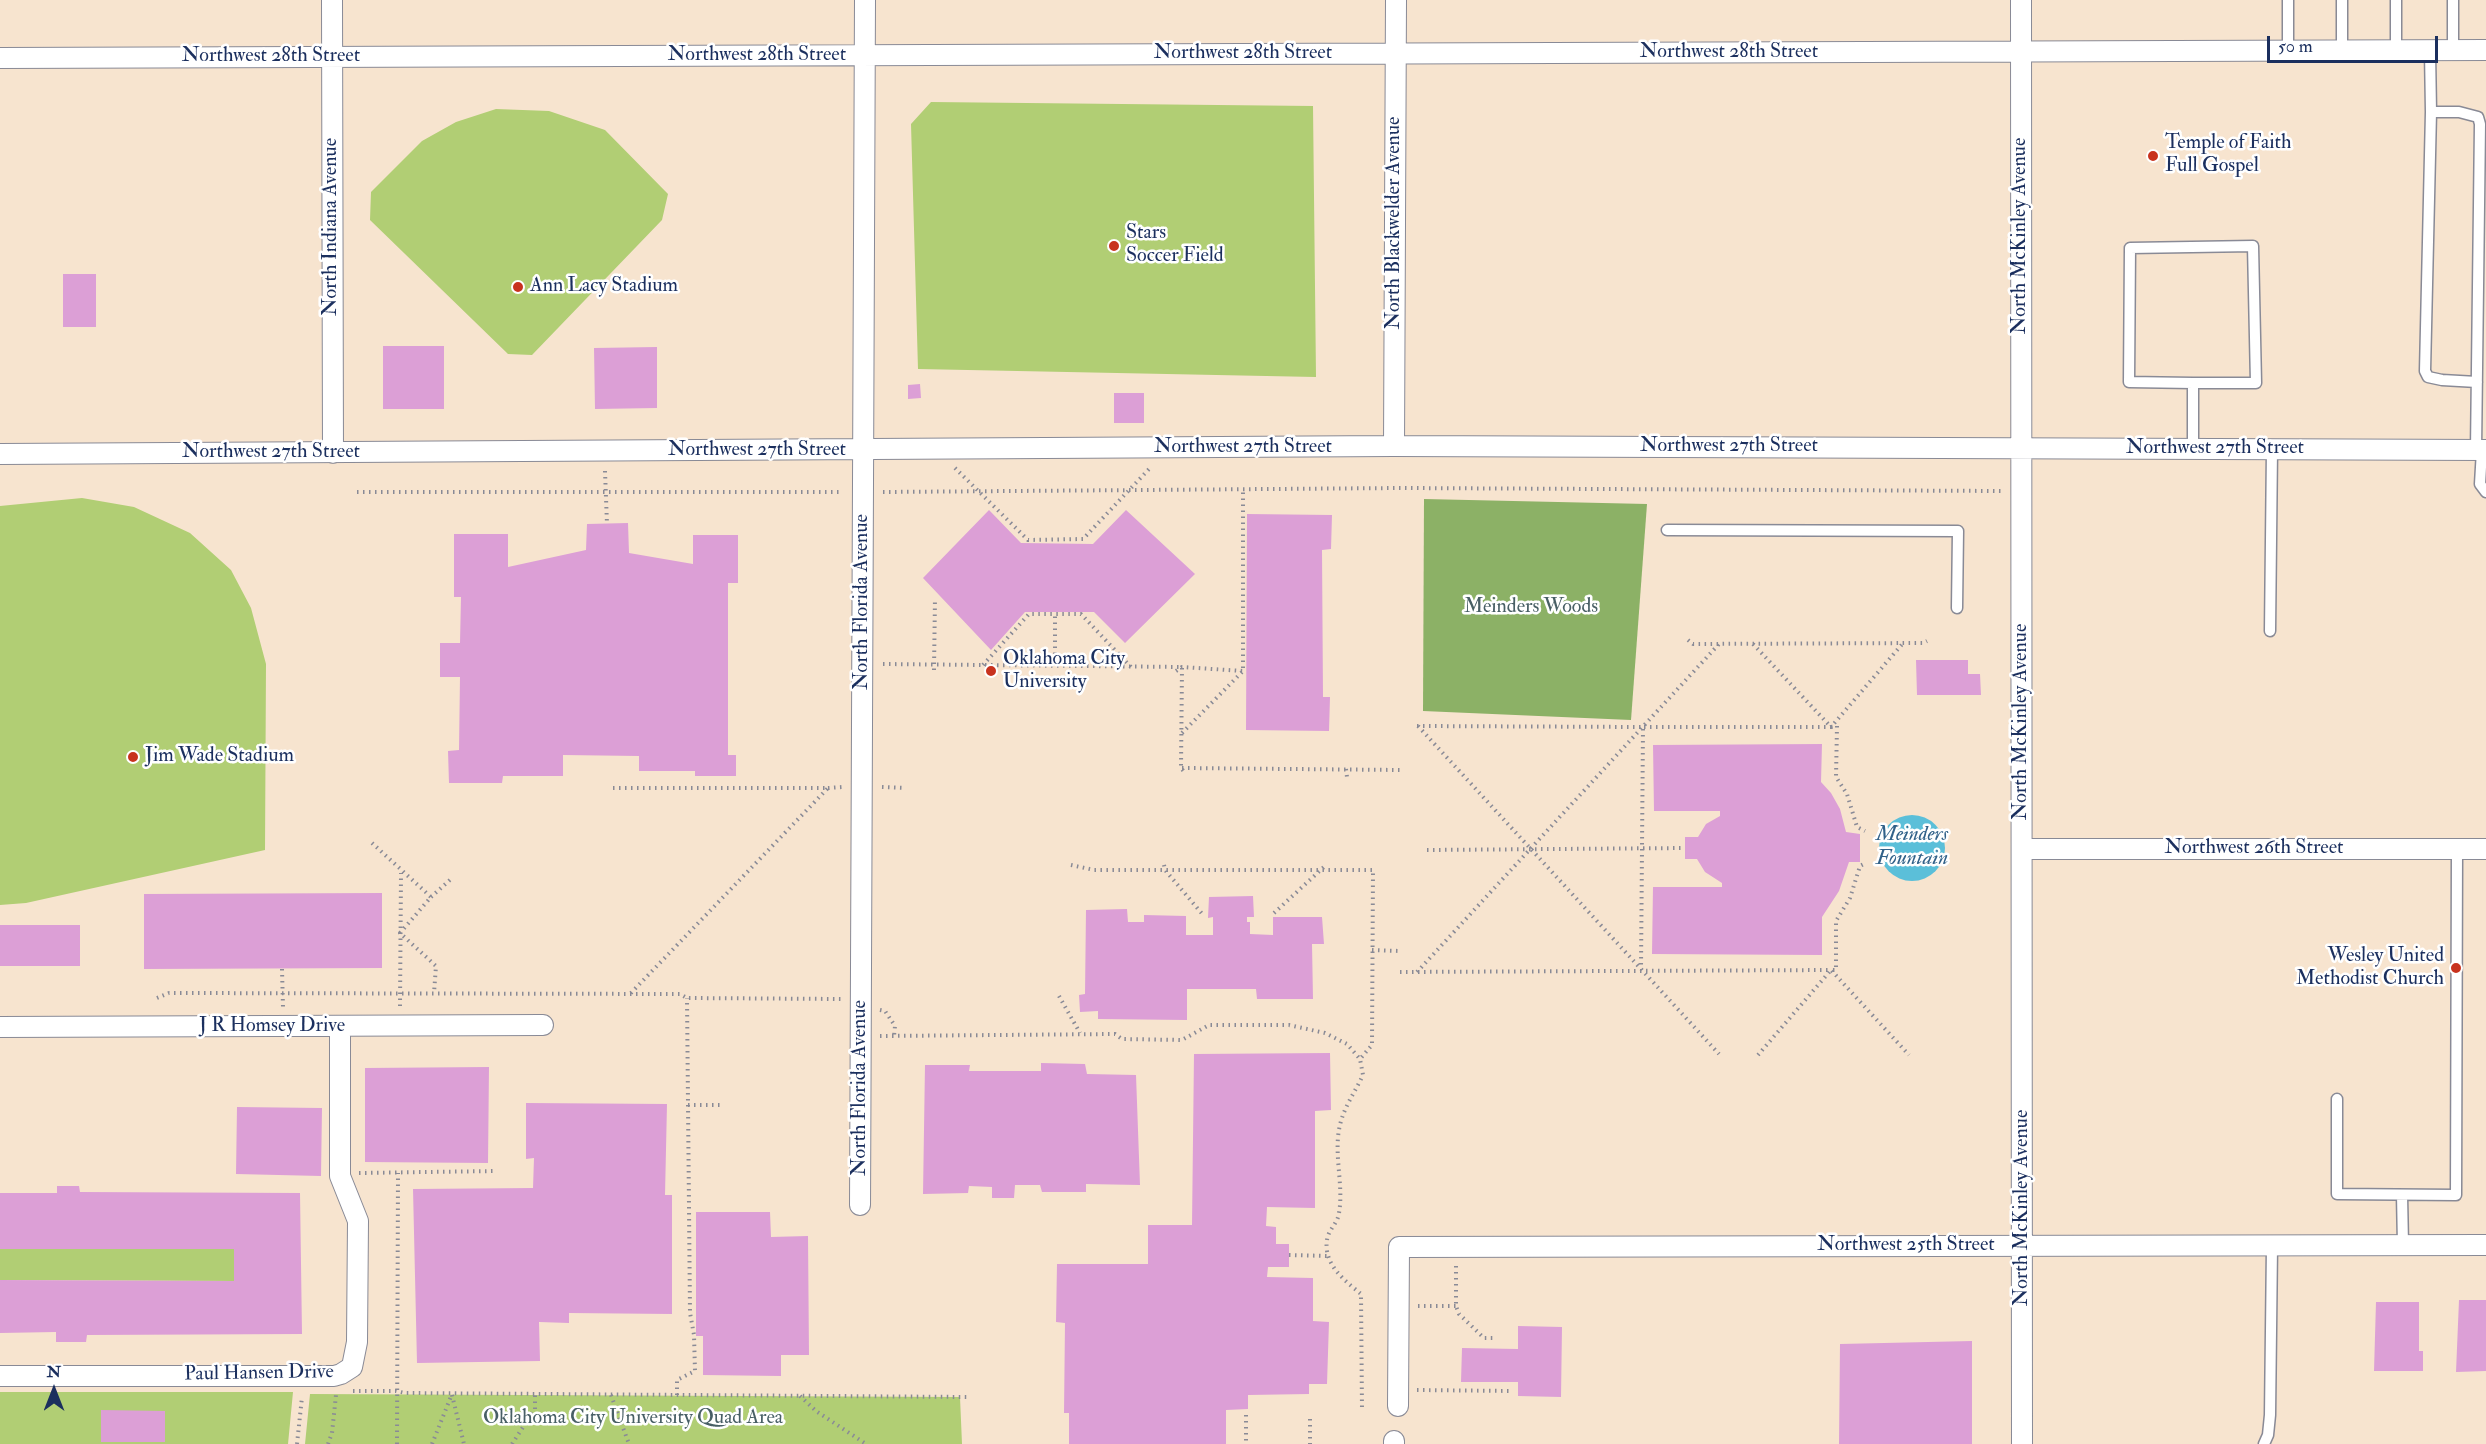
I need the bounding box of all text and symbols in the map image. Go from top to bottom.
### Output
scale bar [2270,24,2441,62]
text: 50 m [2278,35,2313,58]
street label: Northwest 28th Street [1640,41,1818,65]
street label: Northwest 28th Street [1154,42,1332,66]
street label: Northwest 28th Street [668,44,846,68]
street label: Northwest 28th Street [182,45,360,69]
street label: North Blackwelder Avenue [1383,117,1407,329]
place label: Temple of Faith Full Gospel [2165,132,2291,179]
street label: North Indiana Avenue [320,138,344,316]
street label: North McKinley Avenue [2009,138,2033,334]
marker: Temple of Faith Full Gospel [2146,149,2160,163]
place label: Stars Soccer Field [1126,222,1224,269]
marker: Stars Soccer Field [1107,239,1121,253]
place label: Ann Lacy Stadium [530,275,678,299]
marker: Ann Lacy Stadium [511,280,525,294]
street label: Northwest 27th Street [1640,435,1818,459]
street label: Northwest 27th Street [1154,436,1332,460]
street label: Northwest 27th Street [2126,437,2304,461]
street label: Northwest 27th Street [668,439,846,463]
street label: Northwest 27th Street [182,441,360,465]
street label: North Florida Avenue [851,514,875,690]
park label: Meinders Woods [1464,596,1598,620]
street label: North McKinley Avenue [2010,624,2034,820]
place label: Oklahoma City University [1003,648,1125,695]
marker: Oklahoma City University [984,664,998,678]
place label: Jim Wade Stadium [145,745,294,769]
marker: Jim Wade Stadium [126,750,140,764]
water label: Meinders Fountain [1876,822,1948,872]
street label: Northwest 26th Street [2165,837,2343,861]
place label: Wesley United Methodist Church [2296,945,2444,992]
marker: Wesley United Methodist Church [2449,961,2463,975]
street label: North Florida Avenue [849,1000,873,1176]
street label: J R Homsey Drive [199,1015,345,1039]
street label: North McKinley Avenue [2011,1110,2035,1306]
street label: Northwest 25th Street [1817,1234,1995,1258]
north arrow [24,1360,84,1420]
street label: Paul Hansen Drive [184,1361,334,1387]
text: N [47,1362,61,1382]
park label: Oklahoma City University Quad Area [483,1407,783,1431]

